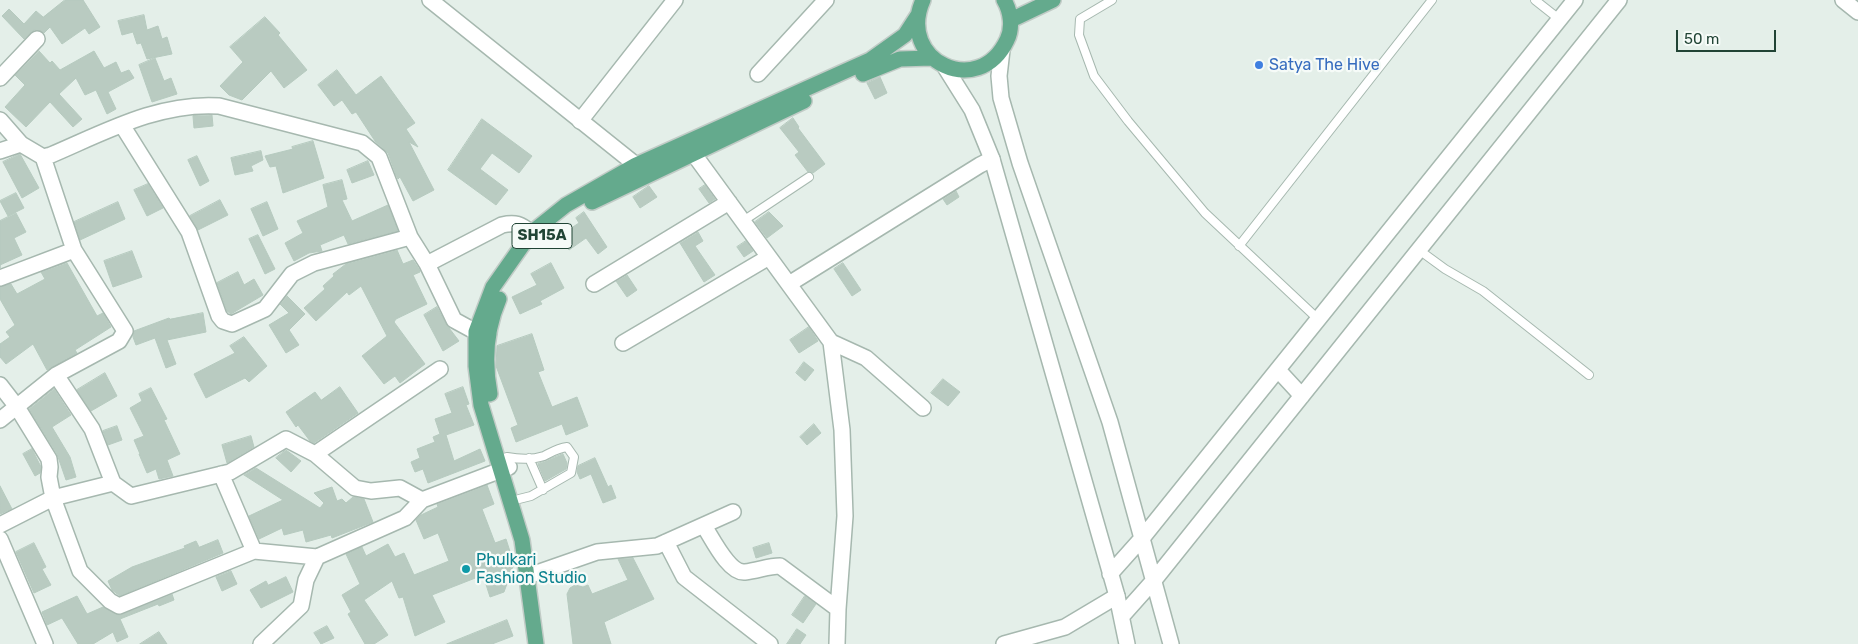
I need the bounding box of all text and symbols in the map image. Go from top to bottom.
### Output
scale bar [1678,20,1778,52]
text: 50 m [1684,30,1719,48]
place label: Satya The Hive [1269,55,1380,75]
marker: Satya The Hive [1253,59,1265,71]
road number: SH15A [512,224,572,248]
place label: Phulkari Fashion Studio [476,550,587,588]
marker: Phulkari Fashion Studio [460,563,472,575]

